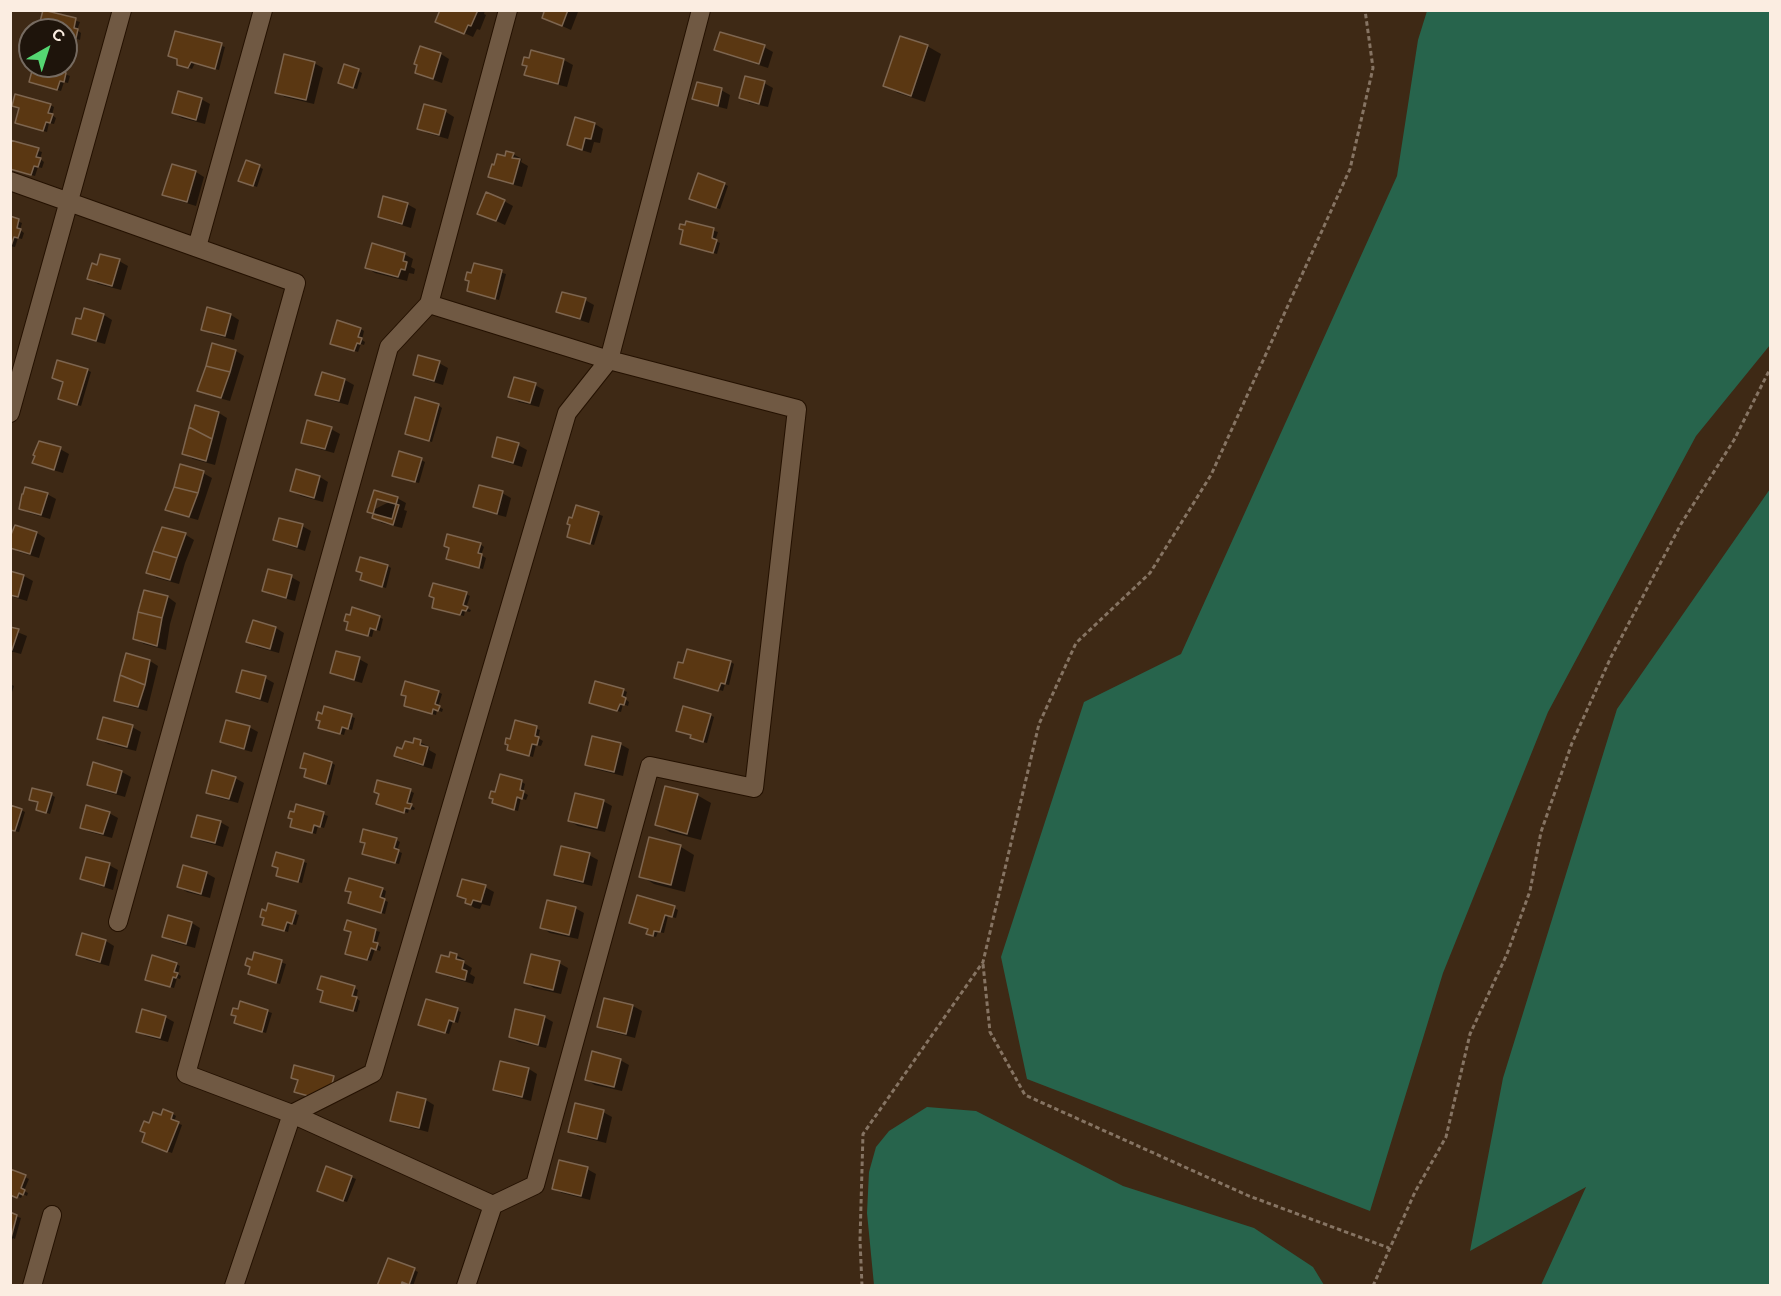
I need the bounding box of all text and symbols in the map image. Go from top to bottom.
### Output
north arrow [18,18,78,78]
text: С [49,25,68,45]

